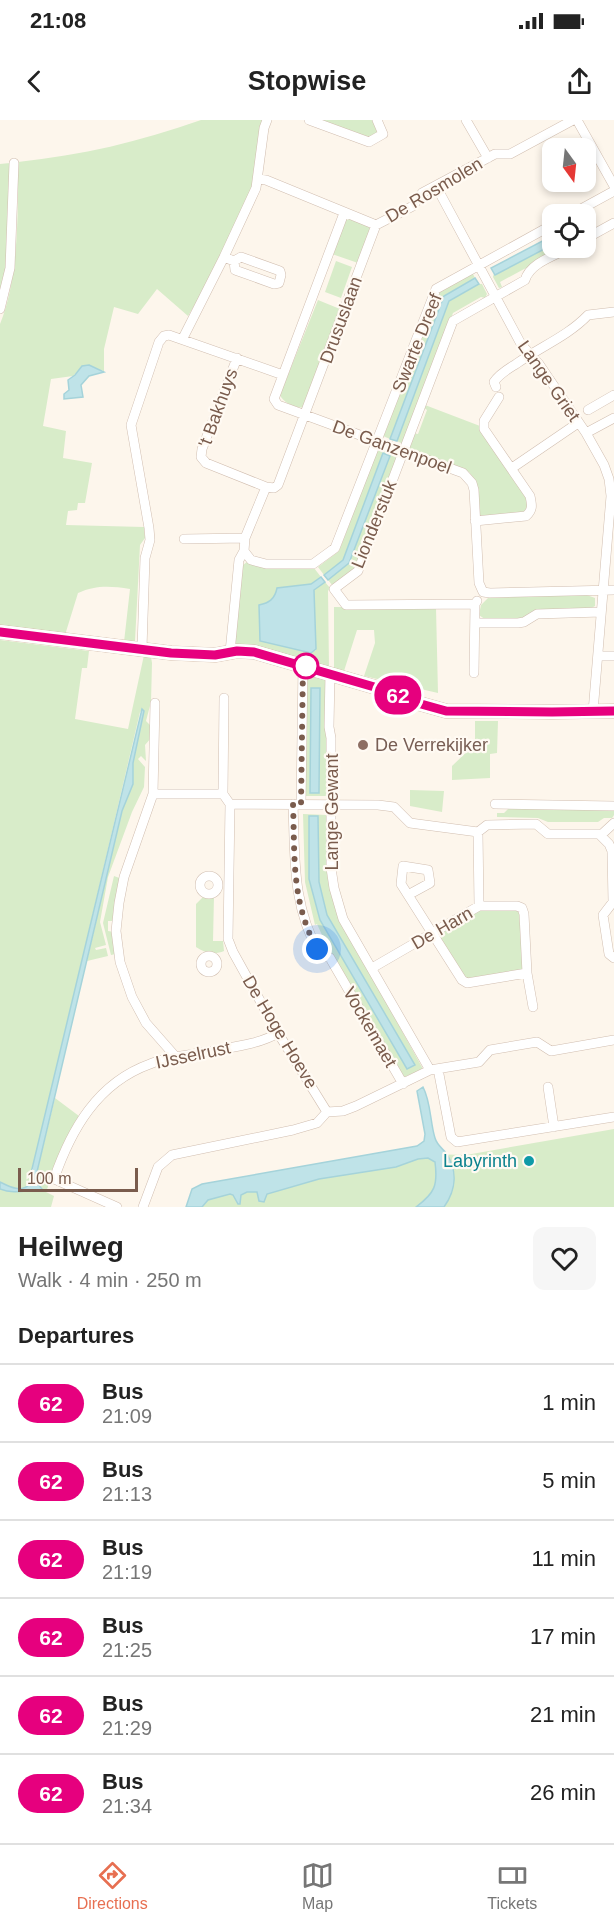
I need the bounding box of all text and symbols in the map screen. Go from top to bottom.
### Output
text: 21:08 [30,8,86,33]
icon: back [18,65,51,98]
icon: share [563,65,596,98]
text: Stopwise [248,66,366,96]
north arrow [542,138,596,192]
map controls [542,138,596,258]
street label: De Rosmolen [382,153,486,227]
button: locate [542,204,596,258]
street label: Drususlaan [316,274,366,366]
street label: Swarte Dreef [388,290,446,395]
street label: Lange Griet [514,337,584,425]
street label: 't Bakhuys [194,366,242,450]
street label: De Ganzenpoel [330,416,454,478]
street label: Lionderstuk [347,476,401,571]
unlabelled marker [293,653,319,679]
line badge: 62 [371,676,425,714]
text: 62 [386,684,410,707]
place label: De Verrekijker [375,735,488,755]
marker: De Verrekijker [356,738,370,752]
street label: Lange Gewant [322,753,342,871]
street label: De Harn [408,903,476,953]
your location [302,934,332,964]
street label: De Hoge Hoeve [238,972,322,1092]
street label: Vockemaet [339,983,401,1071]
street label: IJsselrust [154,1037,232,1073]
place label: Labyrinth [443,1151,517,1171]
marker: Labyrinth [522,1154,536,1168]
scale bar [18,1165,138,1192]
text: 100 m [27,1170,71,1187]
button: heart [533,1227,596,1290]
text: Heilweg [18,1231,124,1262]
text: Walk · 4 min · 250 m [18,1269,202,1291]
text: Departures [18,1323,134,1348]
text: Bus [102,1379,144,1404]
text: 1 min [542,1390,596,1415]
text: 62 [39,1392,63,1415]
text: 21:09 [102,1405,152,1427]
text: Bus [102,1457,144,1482]
text: 5 min [542,1468,596,1493]
text: 62 [39,1470,63,1493]
text: 21:13 [102,1483,152,1505]
text: Bus [102,1535,144,1560]
text: 11 min [532,1546,596,1571]
text: 62 [39,1548,63,1571]
text: 21:19 [102,1561,152,1583]
text: Bus [102,1613,144,1638]
text: 17 min [530,1624,596,1649]
text: 62 [39,1626,63,1649]
text: 21:25 [102,1639,152,1661]
text: Bus [102,1691,144,1716]
text: 21 min [530,1702,596,1727]
text: 62 [39,1704,63,1727]
text: 21:29 [102,1717,152,1739]
text: Bus [102,1769,144,1794]
text: 26 min [530,1780,596,1805]
text: 62 [39,1782,63,1805]
text: 21:34 [102,1795,152,1817]
tab: Directions [77,1859,148,1913]
tab: Map [301,1859,334,1913]
tab: Tickets [487,1859,537,1913]

